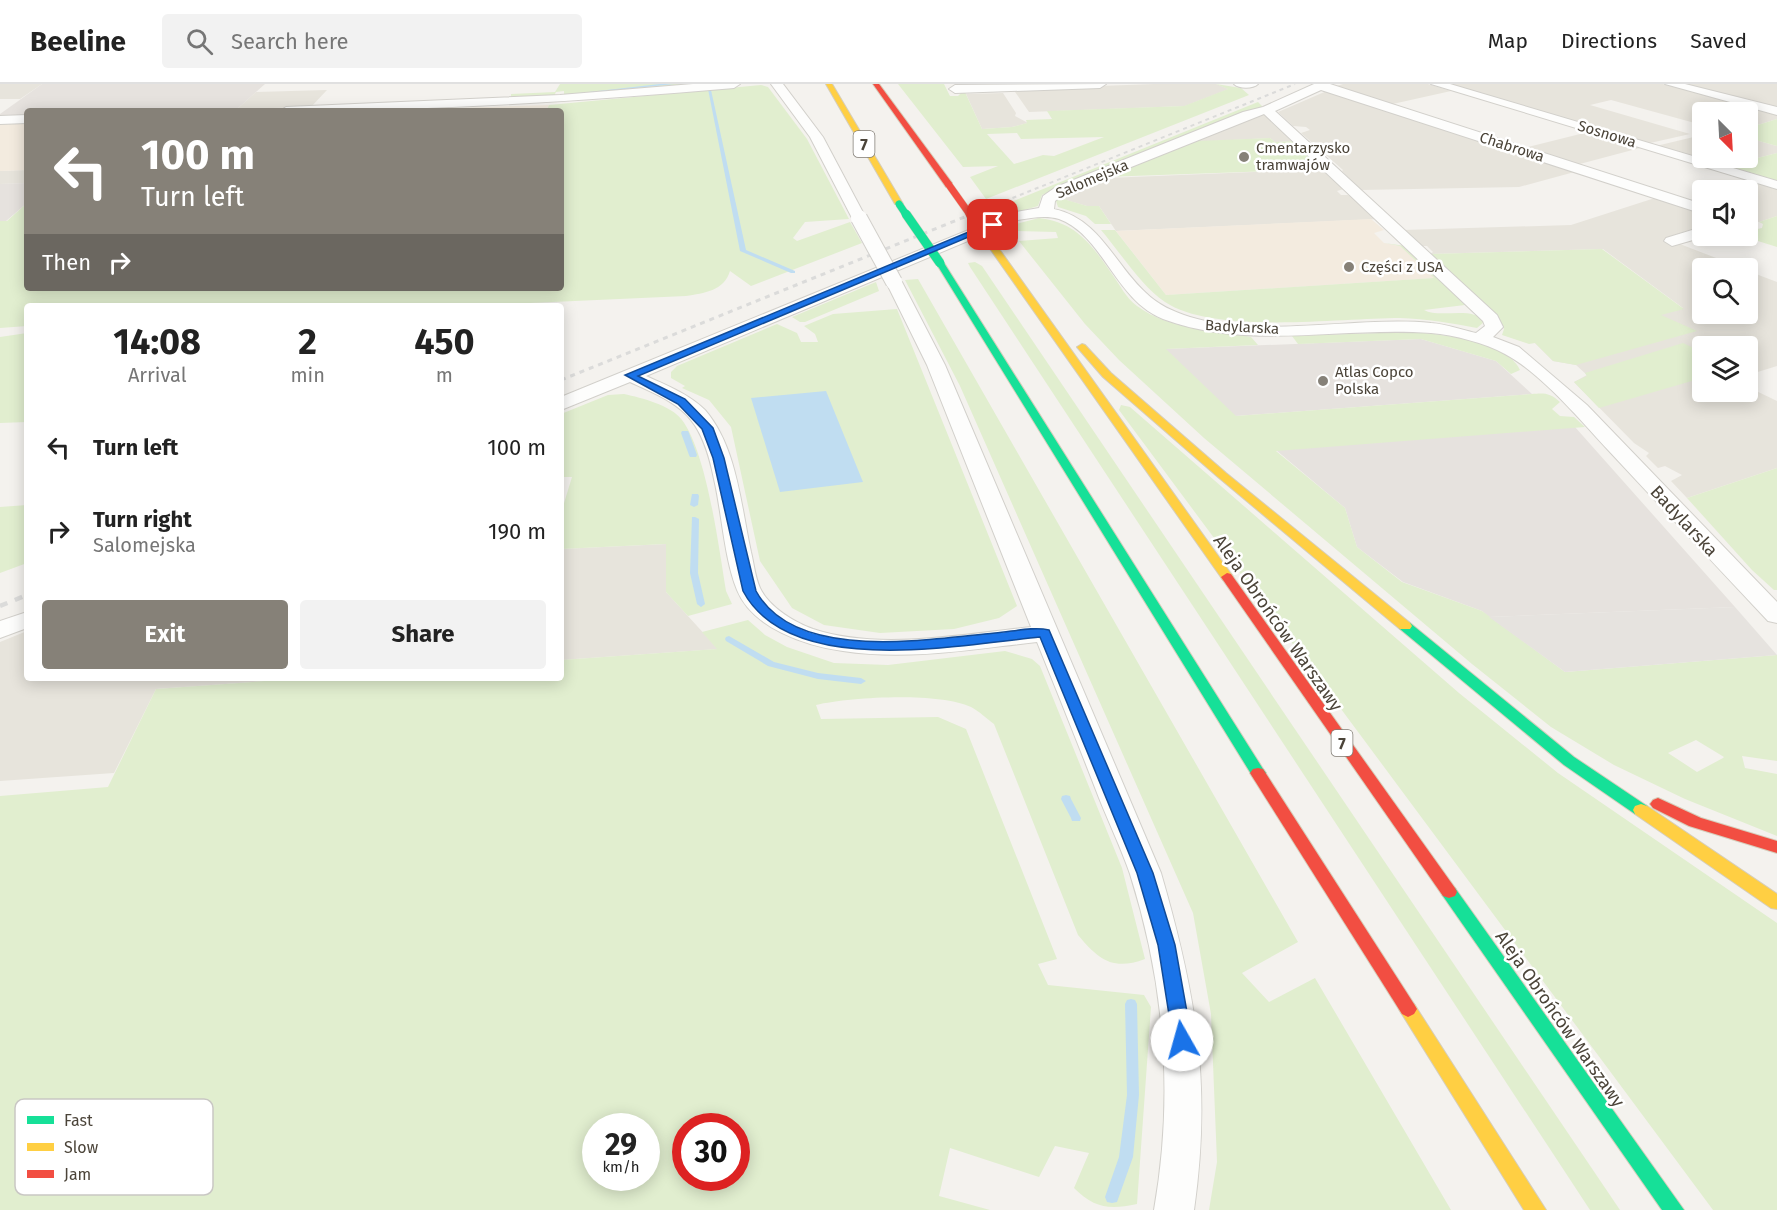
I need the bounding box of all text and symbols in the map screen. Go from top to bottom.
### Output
search box [162,14,582,68]
text: Beeline [30,25,126,58]
icon: search [183,25,216,58]
text: Search here [231,28,349,55]
text: Map [1488,28,1528,54]
text: Directions [1561,28,1657,54]
text: Saved [1690,28,1747,54]
north arrow [1692,102,1758,168]
map controls [1692,102,1758,402]
street label: Sosnowa [1576,117,1638,151]
street label: Chabrowa [1477,128,1547,166]
text: 100 m [141,130,255,180]
road number: 7 [854,131,874,157]
icon: left [42,132,120,210]
place label: Cmentarzysko tramwajów [1256,139,1350,174]
marker: Cmentarzysko tramwajów [1237,150,1251,164]
street label: Salomejska [1053,156,1131,202]
button: sound [1692,180,1758,246]
text: Turn left [141,181,244,213]
pin [967,199,1018,250]
icon: arrive [976,208,1009,241]
icon: right [103,246,136,279]
text: Then [42,249,91,276]
place label: Części z USA [1361,258,1444,276]
button: search [1692,258,1758,324]
marker: Części z USA [1342,260,1356,274]
street label: Badylarska [1204,316,1280,338]
text: 14:08 [113,320,201,364]
text: 2 [298,320,317,364]
text: 450 [414,320,475,364]
button: layers [1692,336,1758,402]
text: Arrival [128,363,187,387]
text: min [290,363,325,387]
text: m [436,363,453,387]
place label: Atlas Copco Polska [1335,363,1414,398]
marker: Atlas Copco Polska [1316,374,1330,388]
icon: left [42,431,75,464]
text: Turn left [93,434,178,461]
text: 100 m [487,434,546,461]
street label: Badylarska [1646,481,1722,561]
text: Turn right [93,506,192,533]
icon: right [42,515,75,548]
text: 190 m [488,518,546,545]
street label: Aleja Obrońców Warszawy [1209,531,1347,716]
text: Salomejska [93,533,196,557]
button: Exit [42,600,288,669]
button: Share [300,600,546,669]
road number: 7 [1332,730,1352,756]
street label: Aleja Obrońców Warszawy [1491,927,1629,1112]
position arrow [1150,1008,1214,1072]
legend [15,1099,213,1195]
text: Fast [64,1111,93,1130]
speed limit sign: 30 [672,1113,750,1191]
text: 29 [605,1127,637,1163]
text: Slow [64,1138,99,1157]
text: km/h [602,1158,640,1176]
text: Jam [64,1165,91,1184]

